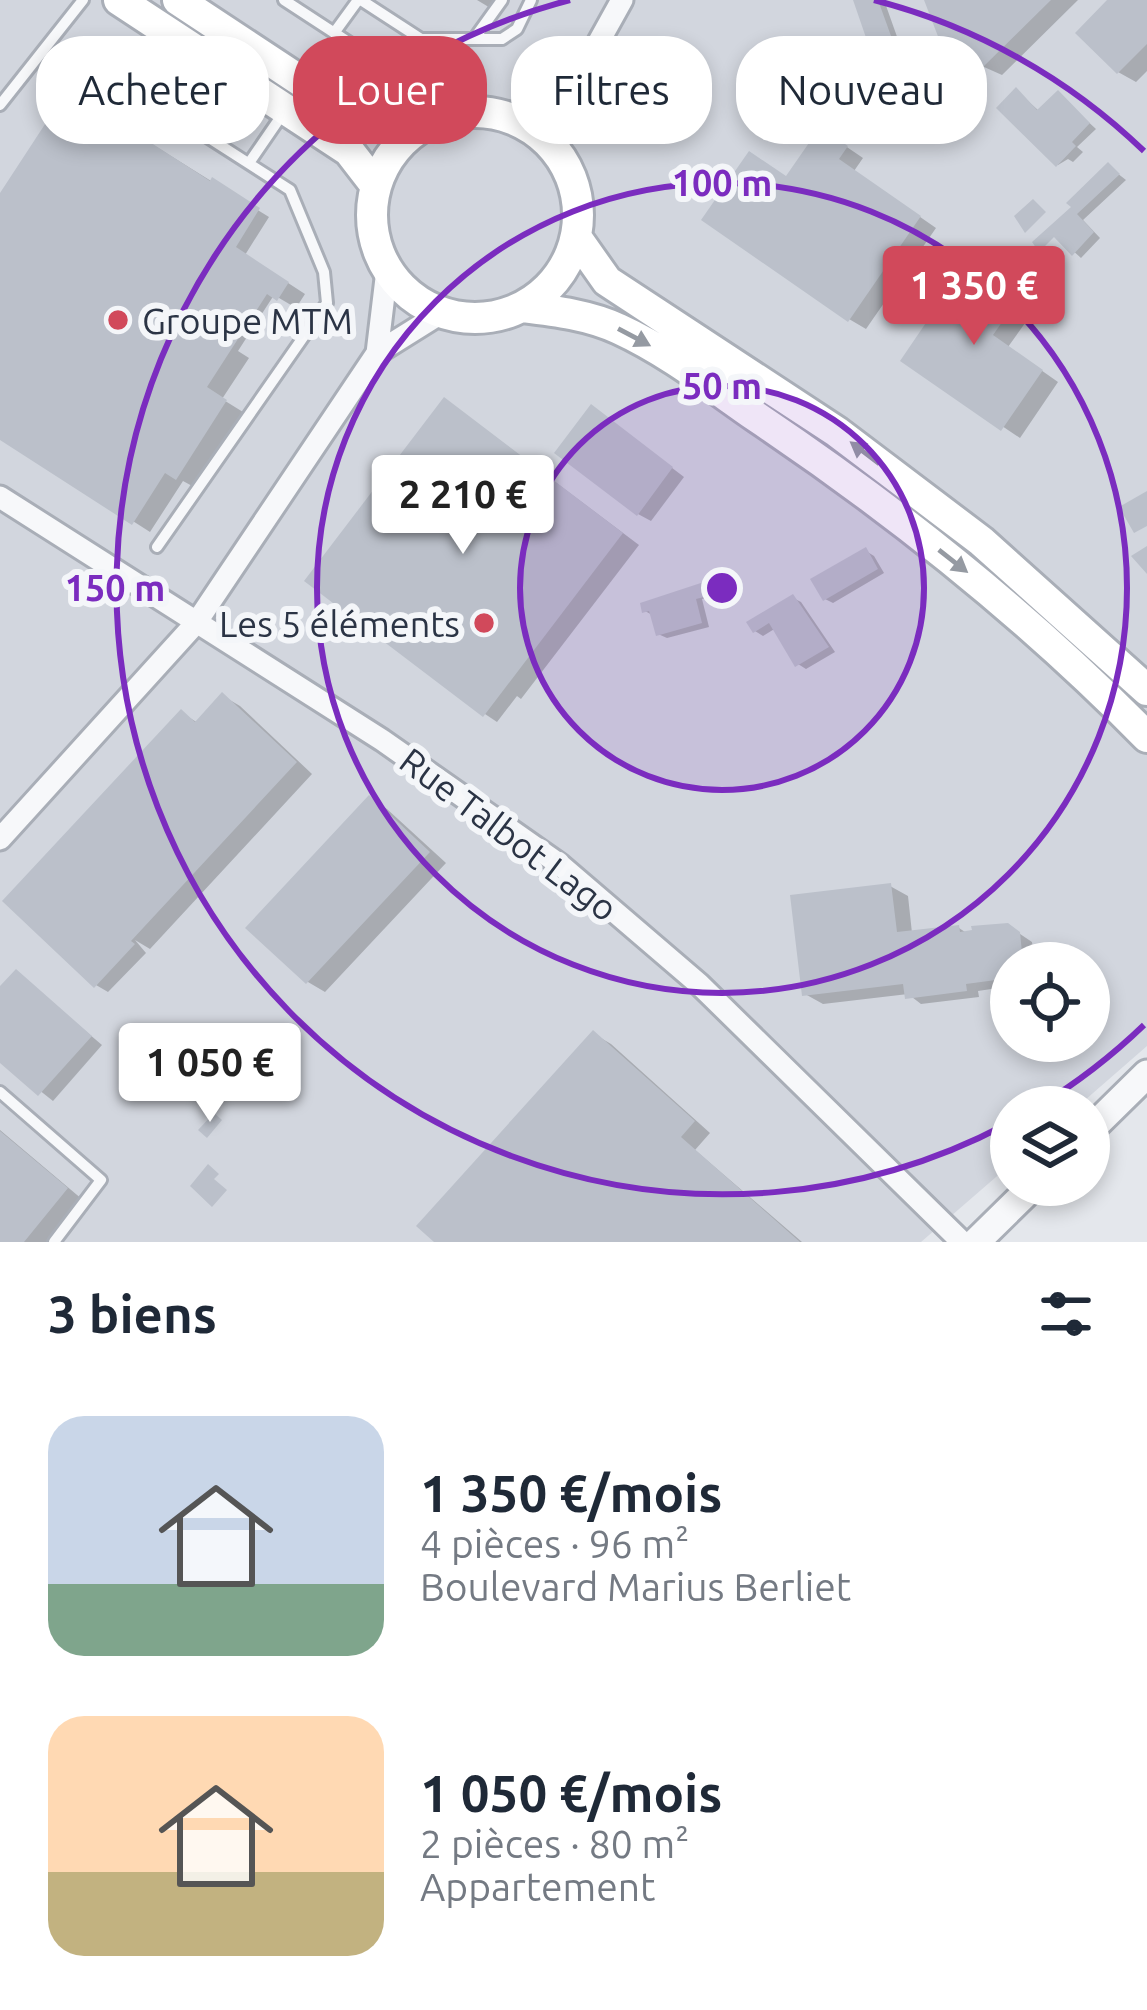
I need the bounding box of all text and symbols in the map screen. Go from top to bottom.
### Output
chip: Acheter [36,36,269,144]
chip: Louer [293,36,487,144]
chip: Filtres [511,36,712,144]
chip: Nouveau [736,36,987,144]
text: 100 m [672,162,772,203]
pin: 1 350 € [863,246,1085,348]
text: 1 350 € [910,263,1038,306]
place label: Groupe MTM [142,300,353,341]
marker: Groupe MTM [105,307,131,333]
one-way arrow [616,326,651,347]
text: 50 m [682,365,762,406]
one-way arrow [849,441,880,466]
pin: 2 210 € [352,455,574,557]
text: 2 210 € [399,472,527,515]
one-way arrow [937,548,968,573]
text: 150 m [65,567,165,608]
centre of rings [701,567,743,609]
place label: Les 5 éléments [219,603,460,644]
marker: Les 5 éléments [471,610,497,636]
street label: Rue Talbot Lago [393,739,625,929]
map controls [990,942,1110,1206]
button: locate [990,942,1110,1062]
pin: 1 050 € [99,1023,321,1125]
text: 1 050 € [146,1040,274,1083]
button: layers [990,1086,1110,1206]
icon: filters [1033,1281,1099,1347]
text: 3 biens [48,1285,217,1343]
icon: home [144,1464,288,1608]
text: 1 350 €/mois [420,1464,722,1522]
text: 4 pièces · 96 m² [420,1522,689,1565]
text: Boulevard Marius Berliet [420,1565,851,1608]
icon: home [144,1764,288,1908]
text: 1 050 €/mois [420,1764,722,1822]
text: 2 pièces · 80 m² [420,1822,689,1865]
text: Appartement [420,1865,655,1908]

